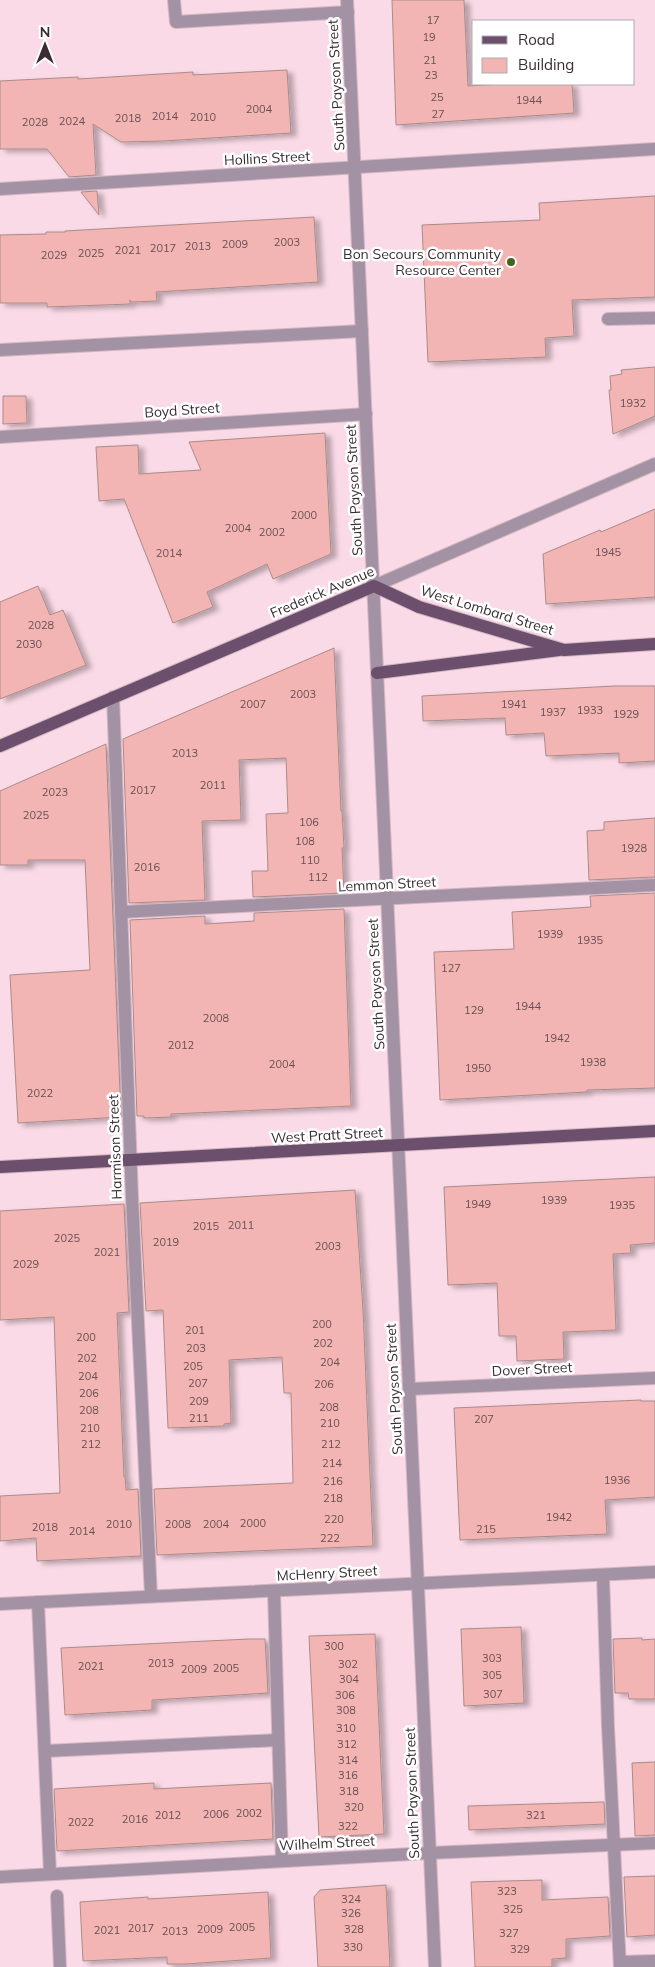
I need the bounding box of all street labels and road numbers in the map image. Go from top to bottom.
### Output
street label: South Payson Street [324,19,348,151]
street label: Hollins Street [223,147,311,169]
street label: Boyd Street [144,398,220,422]
street label: South Payson Street [342,424,366,556]
street label: Frederick Avenue [267,562,377,622]
street label: West Lombard Street [418,581,556,639]
street label: Lemmon Street [337,872,437,896]
street label: South Payson Street [364,918,388,1050]
street label: Harmison Street [104,1094,126,1200]
street label: West Pratt Street [271,1123,384,1147]
street label: South Payson Street [382,1323,406,1455]
street label: Dover Street [491,1358,573,1380]
street label: McHenry Street [276,1561,378,1585]
street label: South Payson Street [401,1727,423,1859]
street label: Wilhelm Street [279,1831,376,1855]

